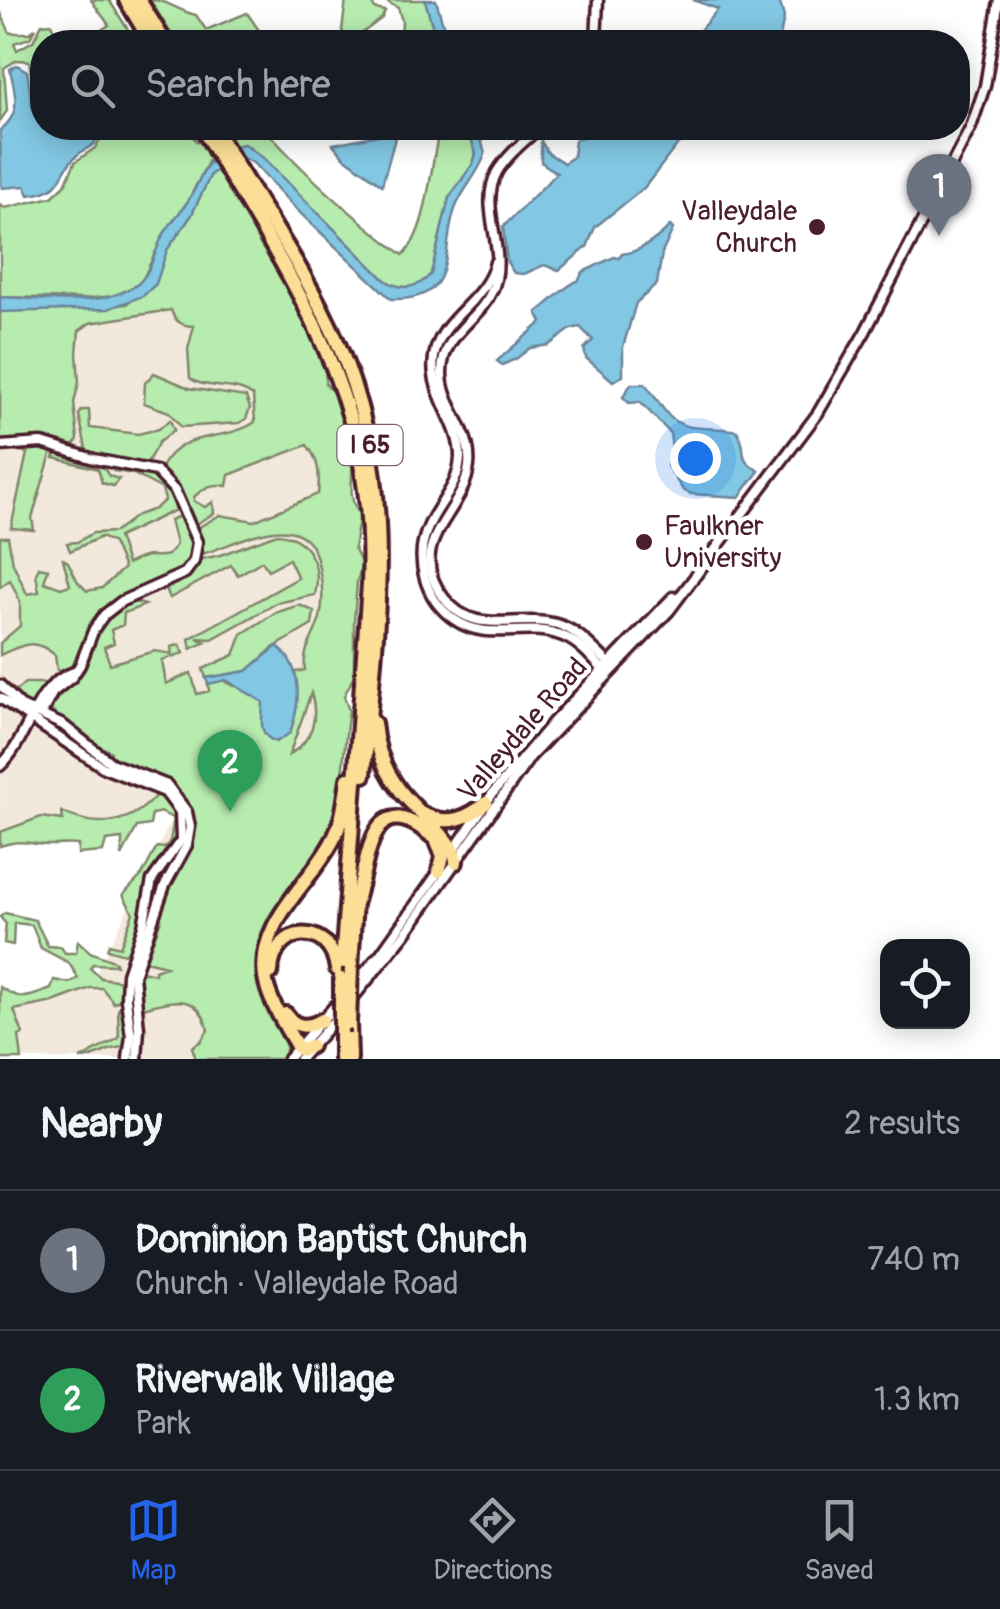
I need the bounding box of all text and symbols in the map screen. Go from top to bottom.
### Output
search box [30,30,970,140]
icon: search [65,58,120,113]
text: Search here [145,61,331,109]
pin: 1 [906,154,972,236]
place label: Valleydale Church [681,194,797,261]
marker: Valleydale Church [806,216,828,238]
road number: I 65 [338,425,402,465]
your location [670,433,721,484]
place label: Faulkner University [664,509,781,576]
marker: Faulkner University [633,531,655,553]
street label: Valleydale Road [451,651,595,809]
pin: 2 [198,730,262,812]
map controls [880,939,970,1029]
button: locate [880,939,970,1029]
text: Nearby [40,1098,162,1150]
text: 2 results [844,1104,960,1144]
text: Dominion Baptist Church [135,1216,527,1264]
text: 1 [66,1240,79,1280]
text: 740 m [867,1240,960,1280]
text: Church · Valleydale Road [135,1264,459,1304]
text: Riverwalk Village [135,1356,394,1404]
text: 2 [64,1380,81,1420]
text: 1.3 km [874,1380,960,1420]
text: Park [135,1404,191,1444]
tab: Map [126,1493,181,1588]
tab: Directions [433,1493,552,1588]
tab: Saved [804,1493,874,1588]

